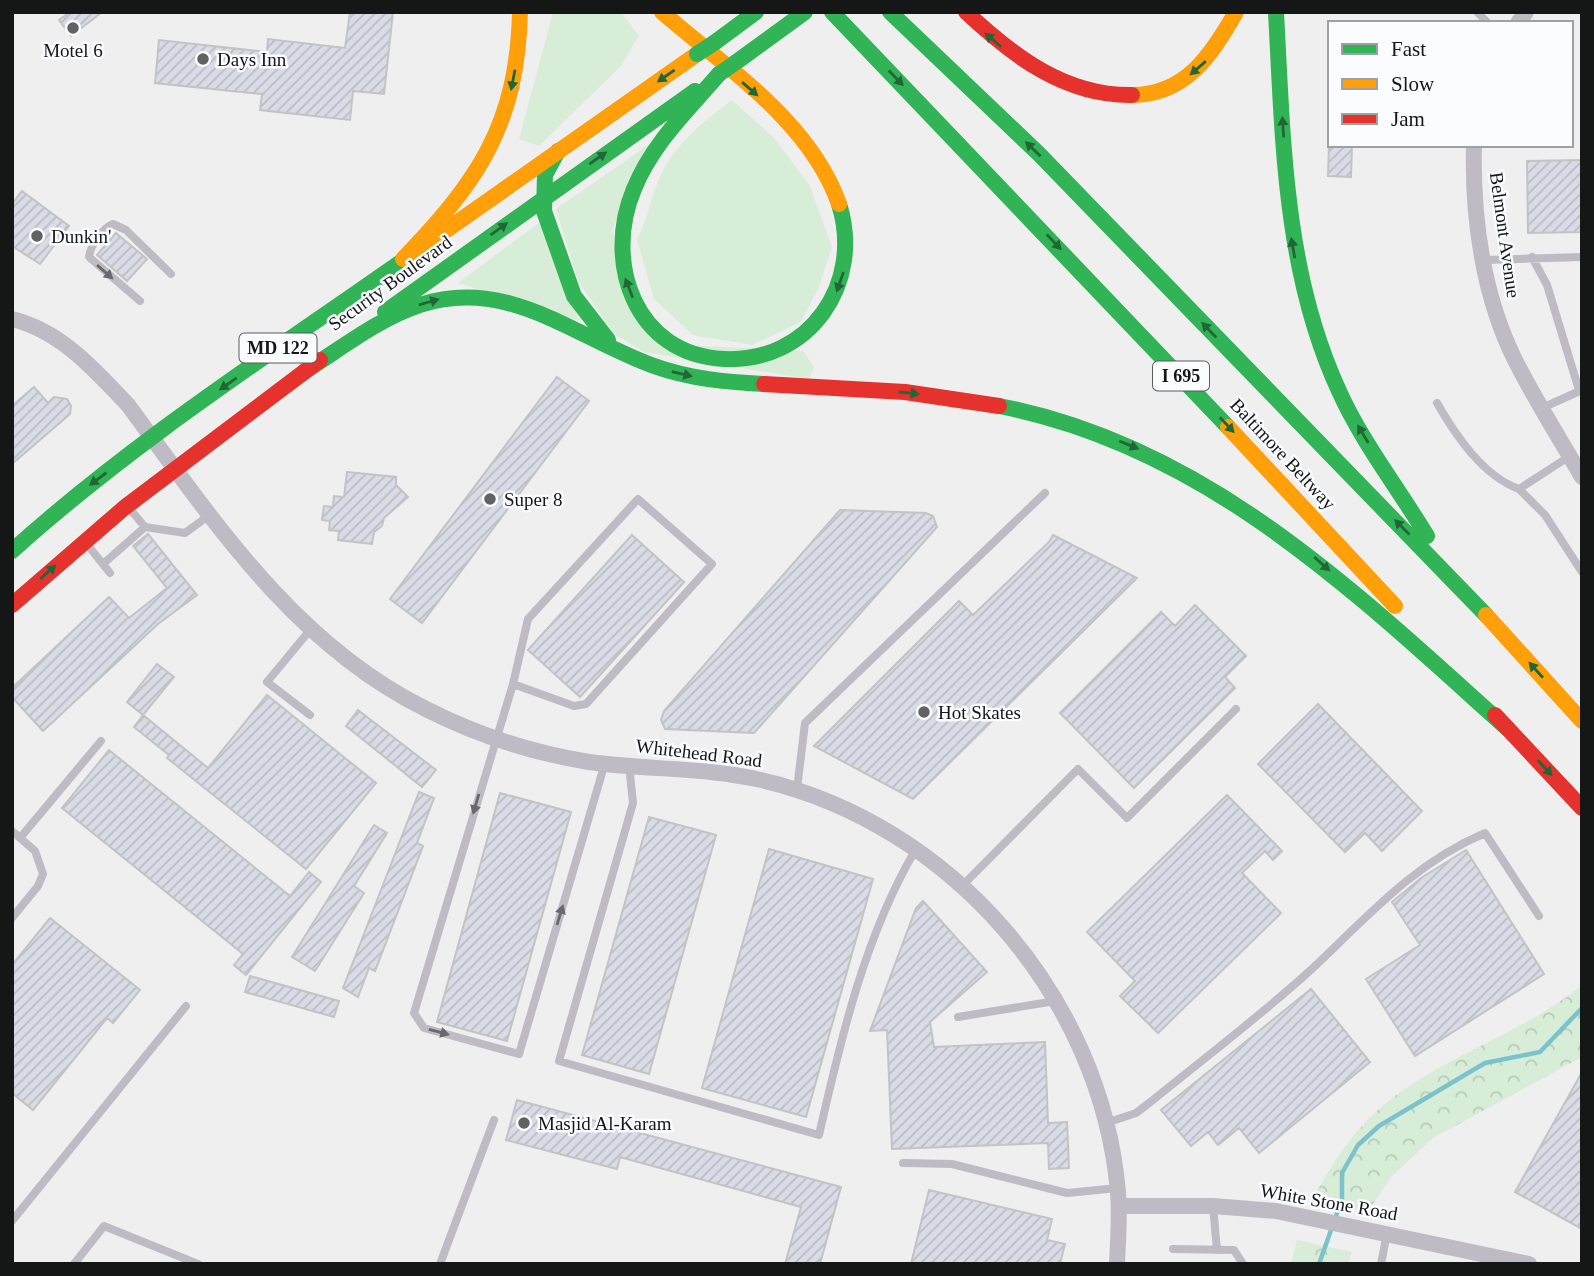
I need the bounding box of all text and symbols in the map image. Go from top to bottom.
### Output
marker: Motel 6 [65,20,81,36]
legend [1328,21,1573,147]
one-way arrow [985,33,1002,48]
text: Fast [1391,37,1426,61]
place label: Motel 6 [43,40,103,61]
place label: Days Inn [217,49,287,70]
marker: Days Inn [195,51,211,67]
one-way arrow [1189,60,1207,76]
one-way arrow [507,69,518,91]
one-way arrow [657,69,675,83]
one-way arrow [887,69,903,86]
text: Slow [1391,72,1435,96]
one-way arrow [741,81,759,97]
text: Jam [1391,107,1425,131]
one-way arrow [1277,115,1288,137]
one-way arrow [1025,141,1042,158]
one-way arrow [589,151,607,165]
street label: Belmont Avenue [1486,171,1524,299]
one-way arrow [490,222,508,236]
place label: Dunkin' [51,226,111,247]
marker: Dunkin' [29,228,45,244]
street label: Security Boulevard [324,231,456,335]
one-way arrow [1045,233,1062,250]
one-way arrow [1287,237,1298,259]
one-way arrow [97,264,114,279]
one-way arrow [834,272,845,293]
one-way arrow [623,278,634,299]
one-way arrow [419,297,440,307]
one-way arrow [1201,322,1217,339]
road number: MD 122 [240,334,316,362]
road number: I 695 [1153,362,1209,390]
one-way arrow [671,369,693,380]
one-way arrow [219,376,237,390]
one-way arrow [898,388,920,399]
street label: Baltimore Beltway [1226,394,1340,514]
one-way arrow [1218,416,1234,433]
one-way arrow [1357,425,1369,444]
one-way arrow [1118,440,1139,451]
one-way arrow [89,471,107,485]
place label: Super 8 [504,489,563,510]
marker: Super 8 [482,491,498,507]
one-way arrow [1394,519,1411,536]
one-way arrow [1313,555,1330,571]
one-way arrow [39,565,56,581]
one-way arrow [1528,661,1544,679]
place label: Hot Skates [938,702,1021,723]
marker: Hot Skates [916,704,932,720]
street label: Whitehead Road [635,735,764,771]
one-way arrow [1537,759,1553,777]
one-way arrow [470,794,480,815]
one-way arrow [556,904,566,925]
one-way arrow [429,1028,450,1038]
place label: Masjid Al-Karam [538,1113,672,1134]
marker: Masjid Al-Karam [516,1115,532,1131]
street label: White Stone Road [1259,1180,1400,1225]

